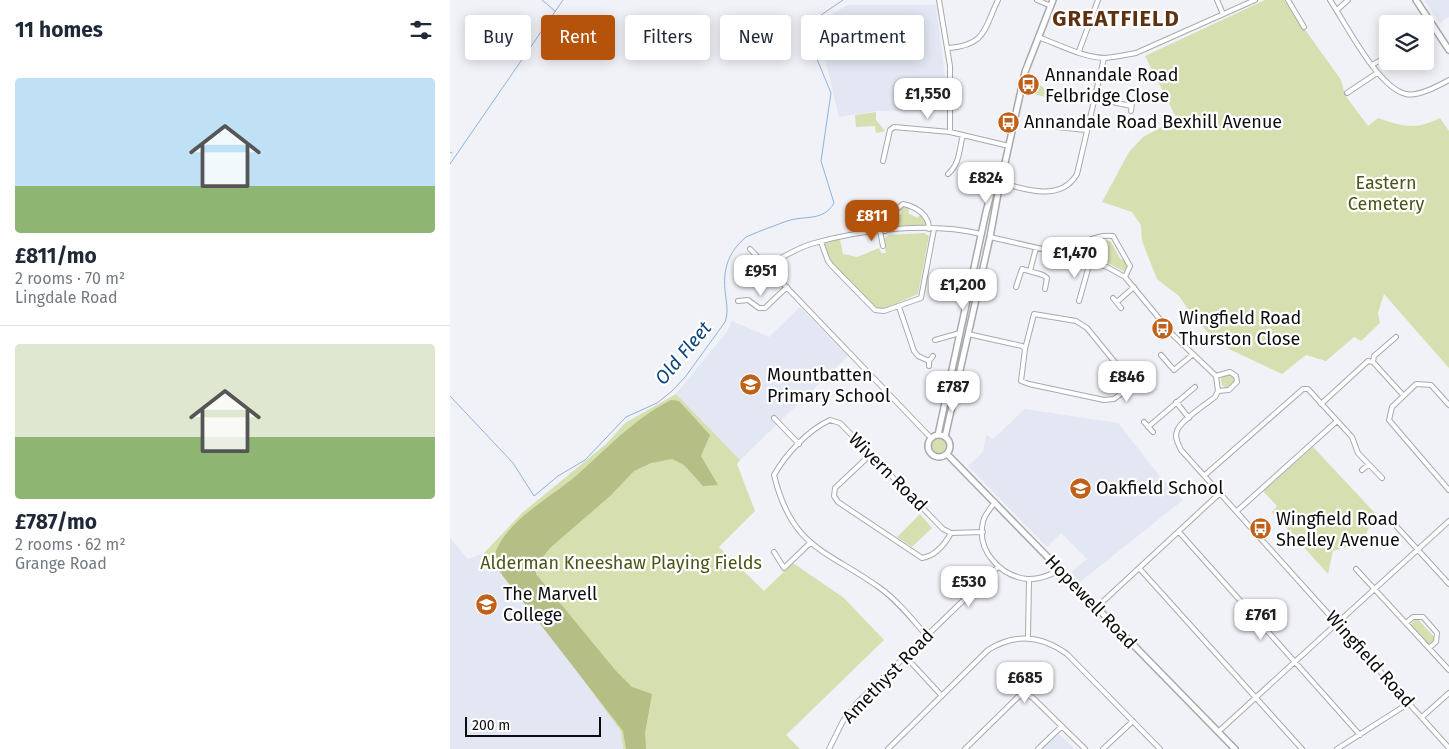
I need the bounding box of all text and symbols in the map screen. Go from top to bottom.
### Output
district label: GREATFIELD [1052,5,1180,32]
chip: Buy [465,15,531,60]
chip: Rent [541,15,615,60]
chip: Filters [625,15,710,60]
chip: New [720,15,791,60]
chip: Apartment [801,15,924,60]
map controls [1379,15,1434,70]
button: layers [1379,15,1434,70]
icon: filters [407,16,435,44]
text: 11 homes [15,17,103,43]
place label: Annandale Road Felbridge Close [1045,64,1178,107]
bus stop icon: Annandale Road Felbridge Close [1017,73,1041,97]
pin: £1,550 [887,78,969,120]
text: £1,550 [905,84,951,103]
bus stop icon: Annandale Road Bexhill Avenue [996,110,1020,134]
icon: home [180,111,270,201]
place label: Annandale Road Bexhill Avenue [1024,111,1282,133]
pin: £824 [956,162,1016,204]
text: £824 [969,168,1003,187]
park label: Eastern Cemetery [1348,172,1424,215]
pin: £811 [842,200,902,242]
text: £811 [856,206,888,225]
pin: £1,470 [1034,236,1116,279]
text: £811/mo [15,243,97,269]
text: £1,470 [1053,243,1097,262]
pin: £951 [731,254,791,297]
text: £951 [745,261,777,280]
pin: £1,200 [922,268,1004,311]
text: 2 rooms · 70 m² [15,269,125,288]
text: £1,200 [940,275,986,294]
text: Lingdale Road [15,288,118,307]
place label: Wingfield Road Thurston Close [1179,307,1301,350]
bus stop icon: Wingfield Road Thurston Close [1151,316,1175,340]
water label: Old Fleet [650,317,716,389]
pin: £846 [1097,360,1157,403]
place label: Mountbatten Primary School [767,364,890,407]
text: £846 [1109,367,1145,386]
pin: £787 [923,370,983,413]
school or university icon: Mountbatten Primary School [739,373,763,397]
icon: home [180,376,270,466]
text: £787 [937,377,969,396]
street label: Wivern Road [844,428,932,516]
school or university icon: Oakfield School [1068,476,1092,500]
place label: Oakfield School [1096,477,1223,499]
place label: Wingfield Road Shelley Avenue [1276,508,1400,551]
text: £787/mo [15,509,97,535]
bus stop icon: Wingfield Road Shelley Avenue [1248,517,1272,541]
text: 2 rooms · 62 m² [15,535,126,554]
street label: Hopewell Road [1040,550,1142,654]
park label: Alderman Kneeshaw Playing Fields [480,552,762,574]
text: Grange Road [15,554,107,573]
pin: £530 [939,566,999,608]
text: £530 [952,572,986,591]
place label: The Marvell College [503,583,597,626]
school or university icon: The Marvell College [475,592,499,616]
pin: £761 [1231,598,1291,641]
text: £761 [1245,605,1277,624]
street label: Wingfield Road [1321,606,1419,712]
street label: Amethyst Road [838,624,938,728]
pin: £685 [995,662,1055,704]
text: £685 [1007,668,1043,687]
scale bar [465,714,601,737]
text: 200 m [472,717,510,734]

